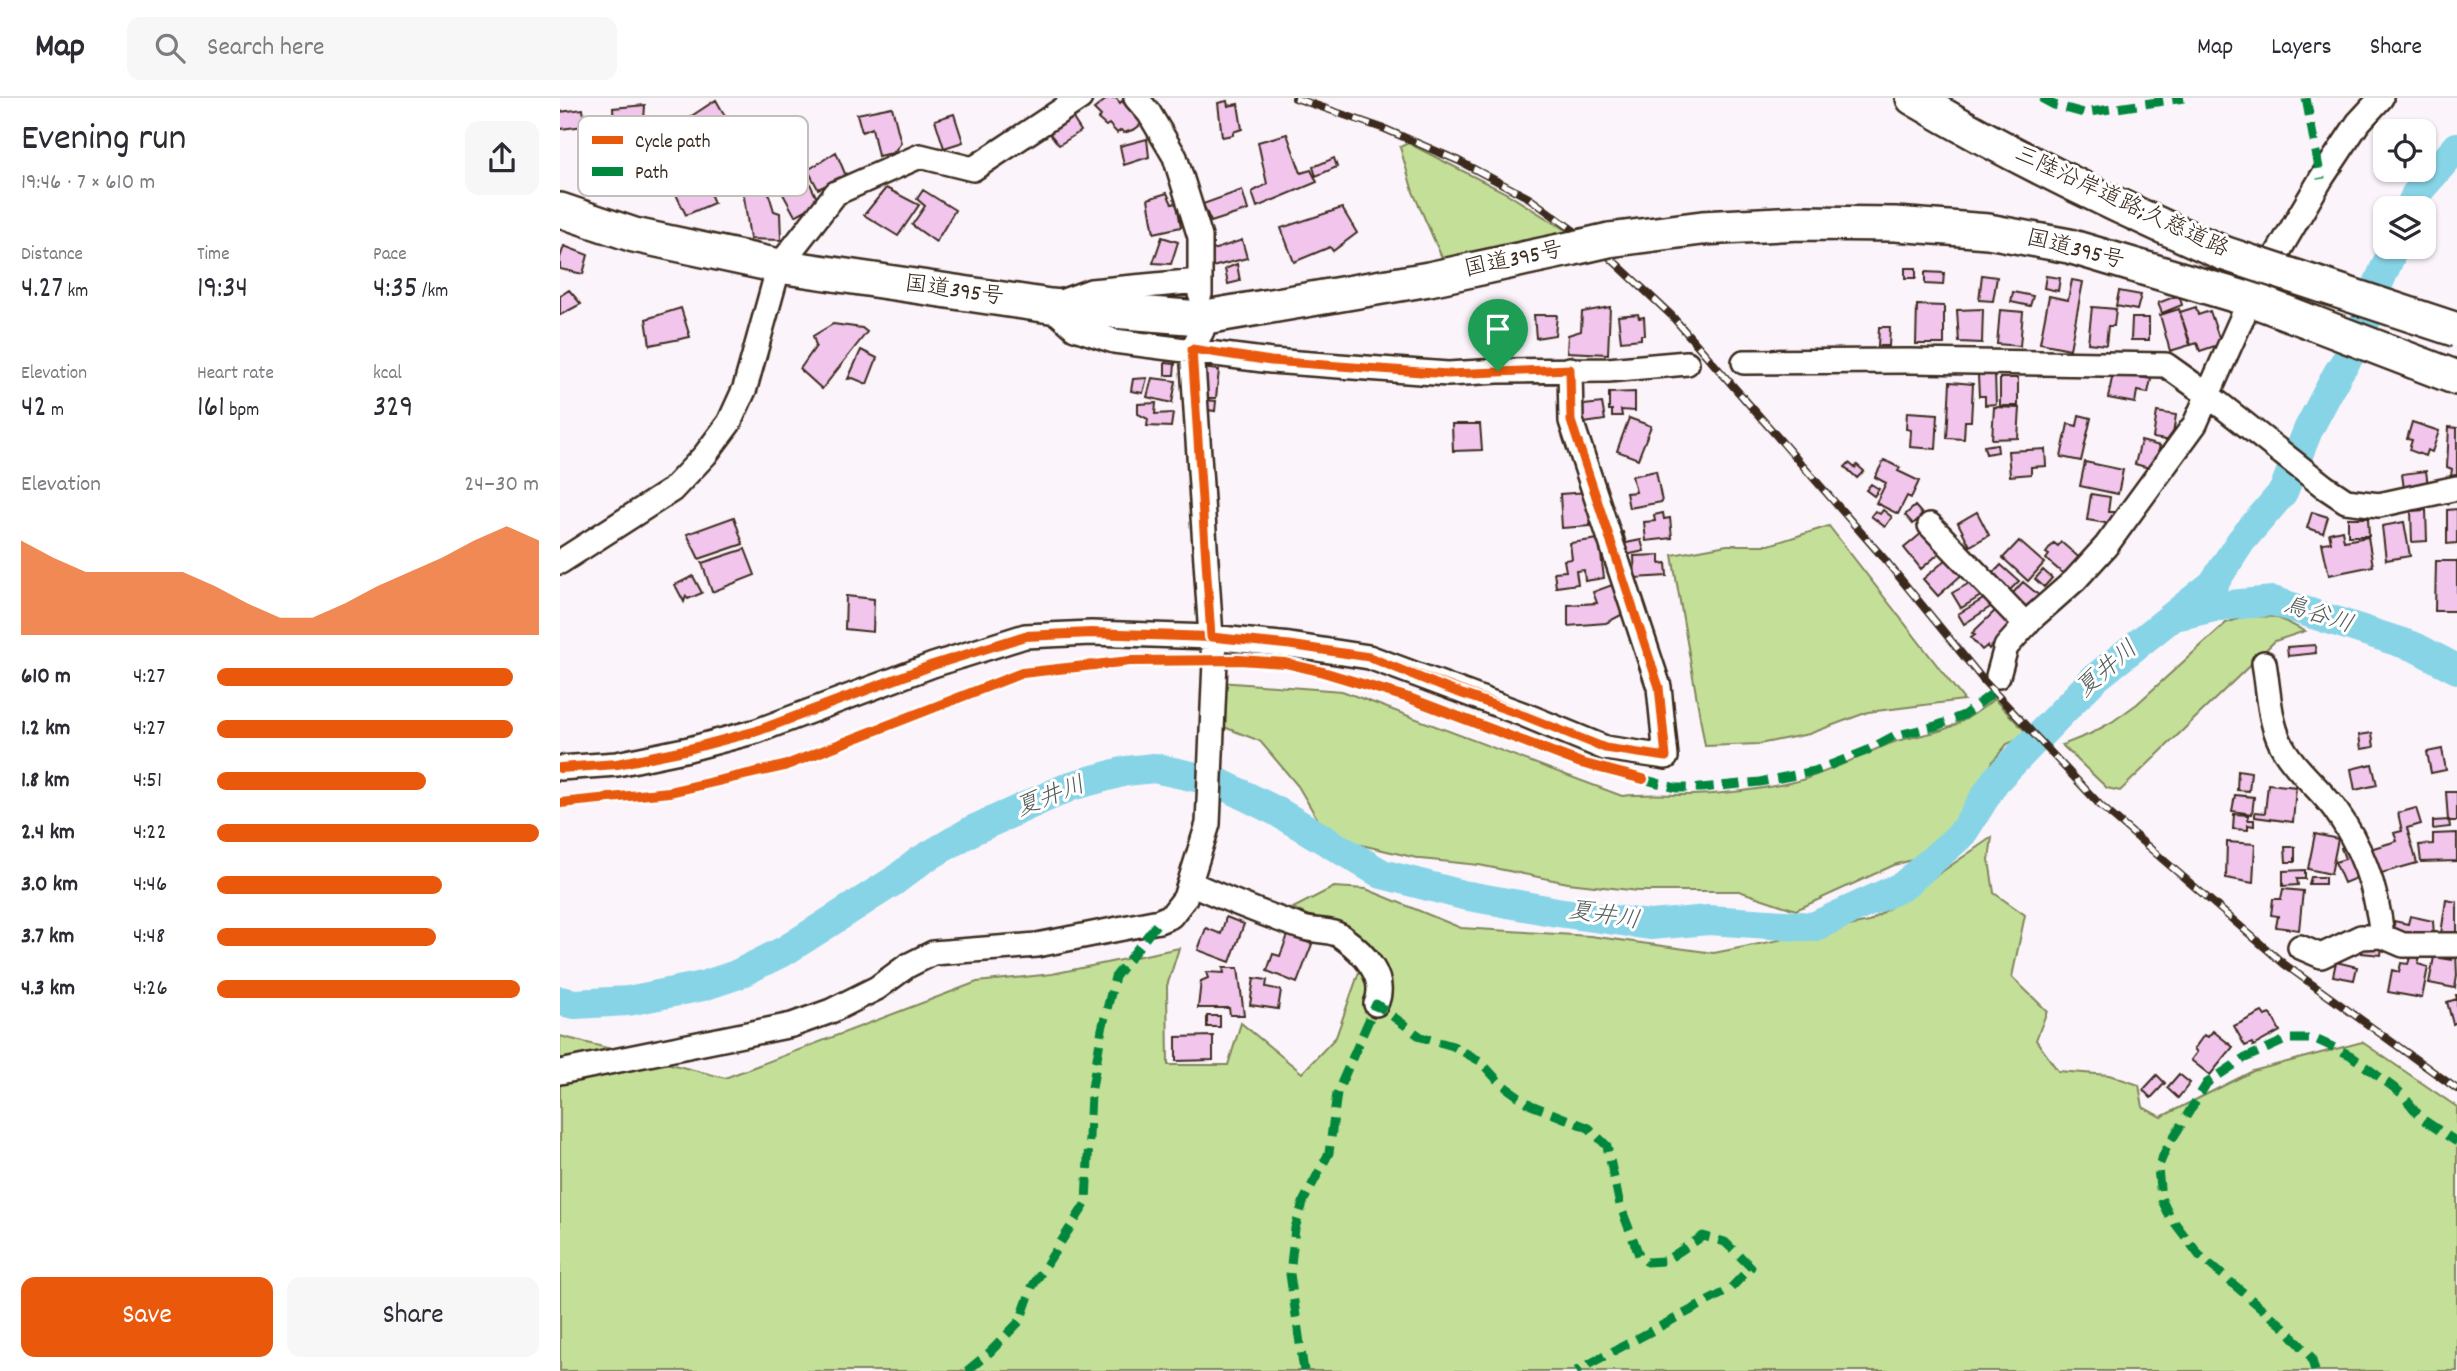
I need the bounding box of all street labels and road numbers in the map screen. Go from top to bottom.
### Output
street label: 三陸沿岸道路;久慈道路 [2008,139,2234,267]
street label: 国道395号 [2022,223,2128,279]
street label: 国道395号 [1461,234,1567,288]
street label: 国道395号 [902,269,1006,315]

